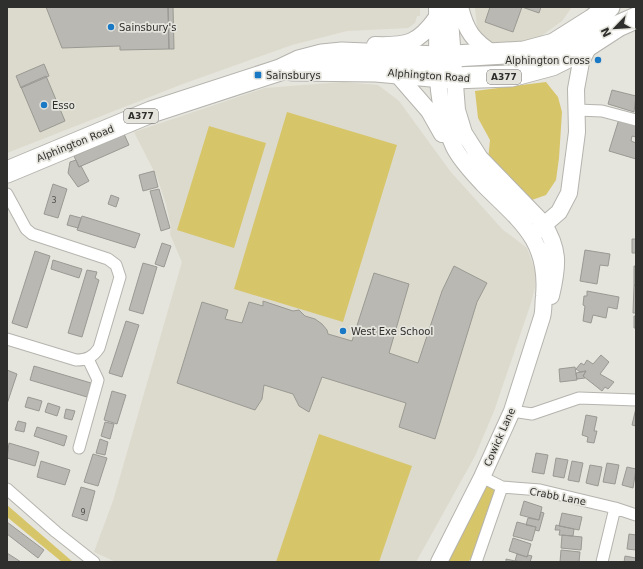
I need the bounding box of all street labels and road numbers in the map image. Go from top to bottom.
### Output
street label: Alphington Road [387,67,470,84]
road number: A377 [487,70,521,84]
road number: A377 [124,109,158,123]
street label: Alphington Road [35,123,115,164]
street label: Cowick Lane [482,406,517,468]
street label: Crabb Lane [529,486,587,507]

